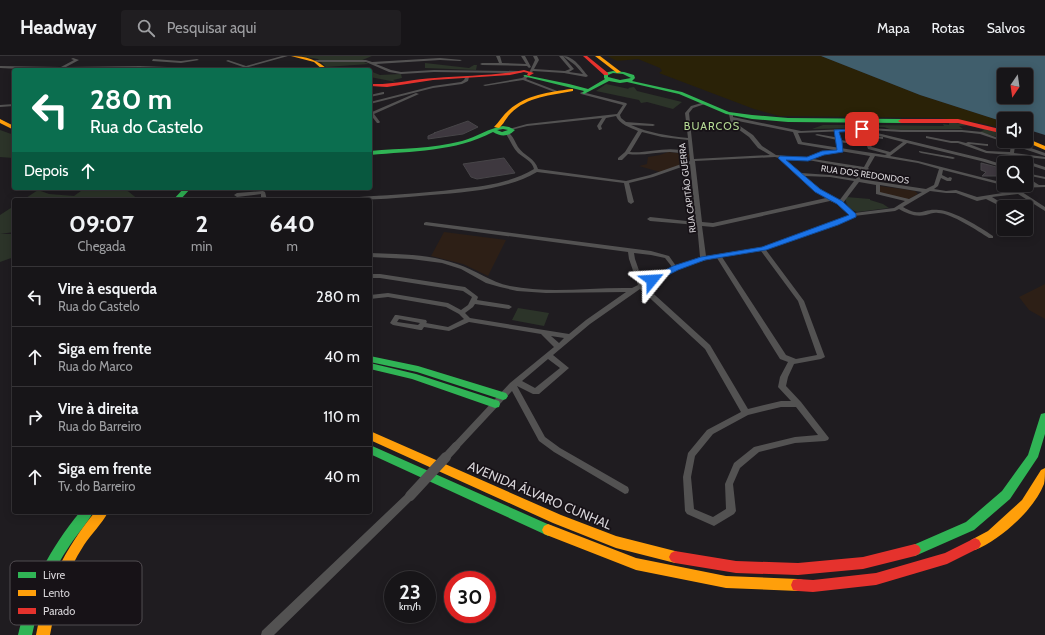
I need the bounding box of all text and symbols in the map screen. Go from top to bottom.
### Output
search box [121,10,401,46]
text: Headway [20,16,97,39]
icon: search [135,17,157,39]
text: Pesquisar aqui [167,19,256,37]
text: Mapa [877,19,910,37]
text: Rotas [932,19,965,37]
text: Salvos [987,19,1025,37]
north arrow [997,68,1033,104]
map controls [997,68,1033,236]
text: 280 m [90,82,172,116]
icon: left [24,84,76,136]
pin [845,112,879,146]
button: sound [997,112,1033,148]
text: Rua do Castelo [90,116,203,138]
icon: arrive [851,118,873,140]
district label: BUARCOS [684,119,740,133]
street label: RUA CAPITÃO GUERRA [676,142,698,234]
button: search [997,156,1033,192]
icon: ahead [77,160,99,182]
text: Depois [24,162,69,180]
street label: RUA DOS REDONDOS [820,162,910,186]
button: layers [997,200,1033,236]
text: 09:07 [69,209,134,238]
text: 2 [195,209,208,238]
text: 640 [270,209,315,238]
text: Chegada [78,238,125,254]
text: min [191,238,213,254]
text: m [287,238,298,254]
position arrow [631,259,673,301]
text: Vire à esquerda [58,280,157,298]
icon: left [24,286,46,308]
text: 280 m [316,288,360,306]
text: Rua do Castelo [58,298,140,314]
text: Siga em frente [58,340,151,358]
icon: ahead [24,346,46,368]
text: 40 m [324,348,360,366]
text: Rua do Marco [58,358,133,374]
text: Vire à direita [58,400,139,418]
icon: right [24,406,46,428]
text: 110 m [323,408,360,426]
text: Rua do Barreiro [58,418,142,434]
street label: AVENIDA ÁLVARO CUNHAL [466,456,615,533]
text: Siga em frente [58,460,151,478]
icon: ahead [24,466,46,488]
text: 40 m [324,468,360,486]
text: Tv. do Barreiro [58,478,135,494]
legend [10,561,142,625]
text: Livre [43,568,66,582]
speed limit sign: 30 [444,571,496,623]
text: 23 [399,580,421,604]
text: Lento [43,586,70,600]
text: km/h [399,600,421,613]
text: Parado [43,604,75,618]

